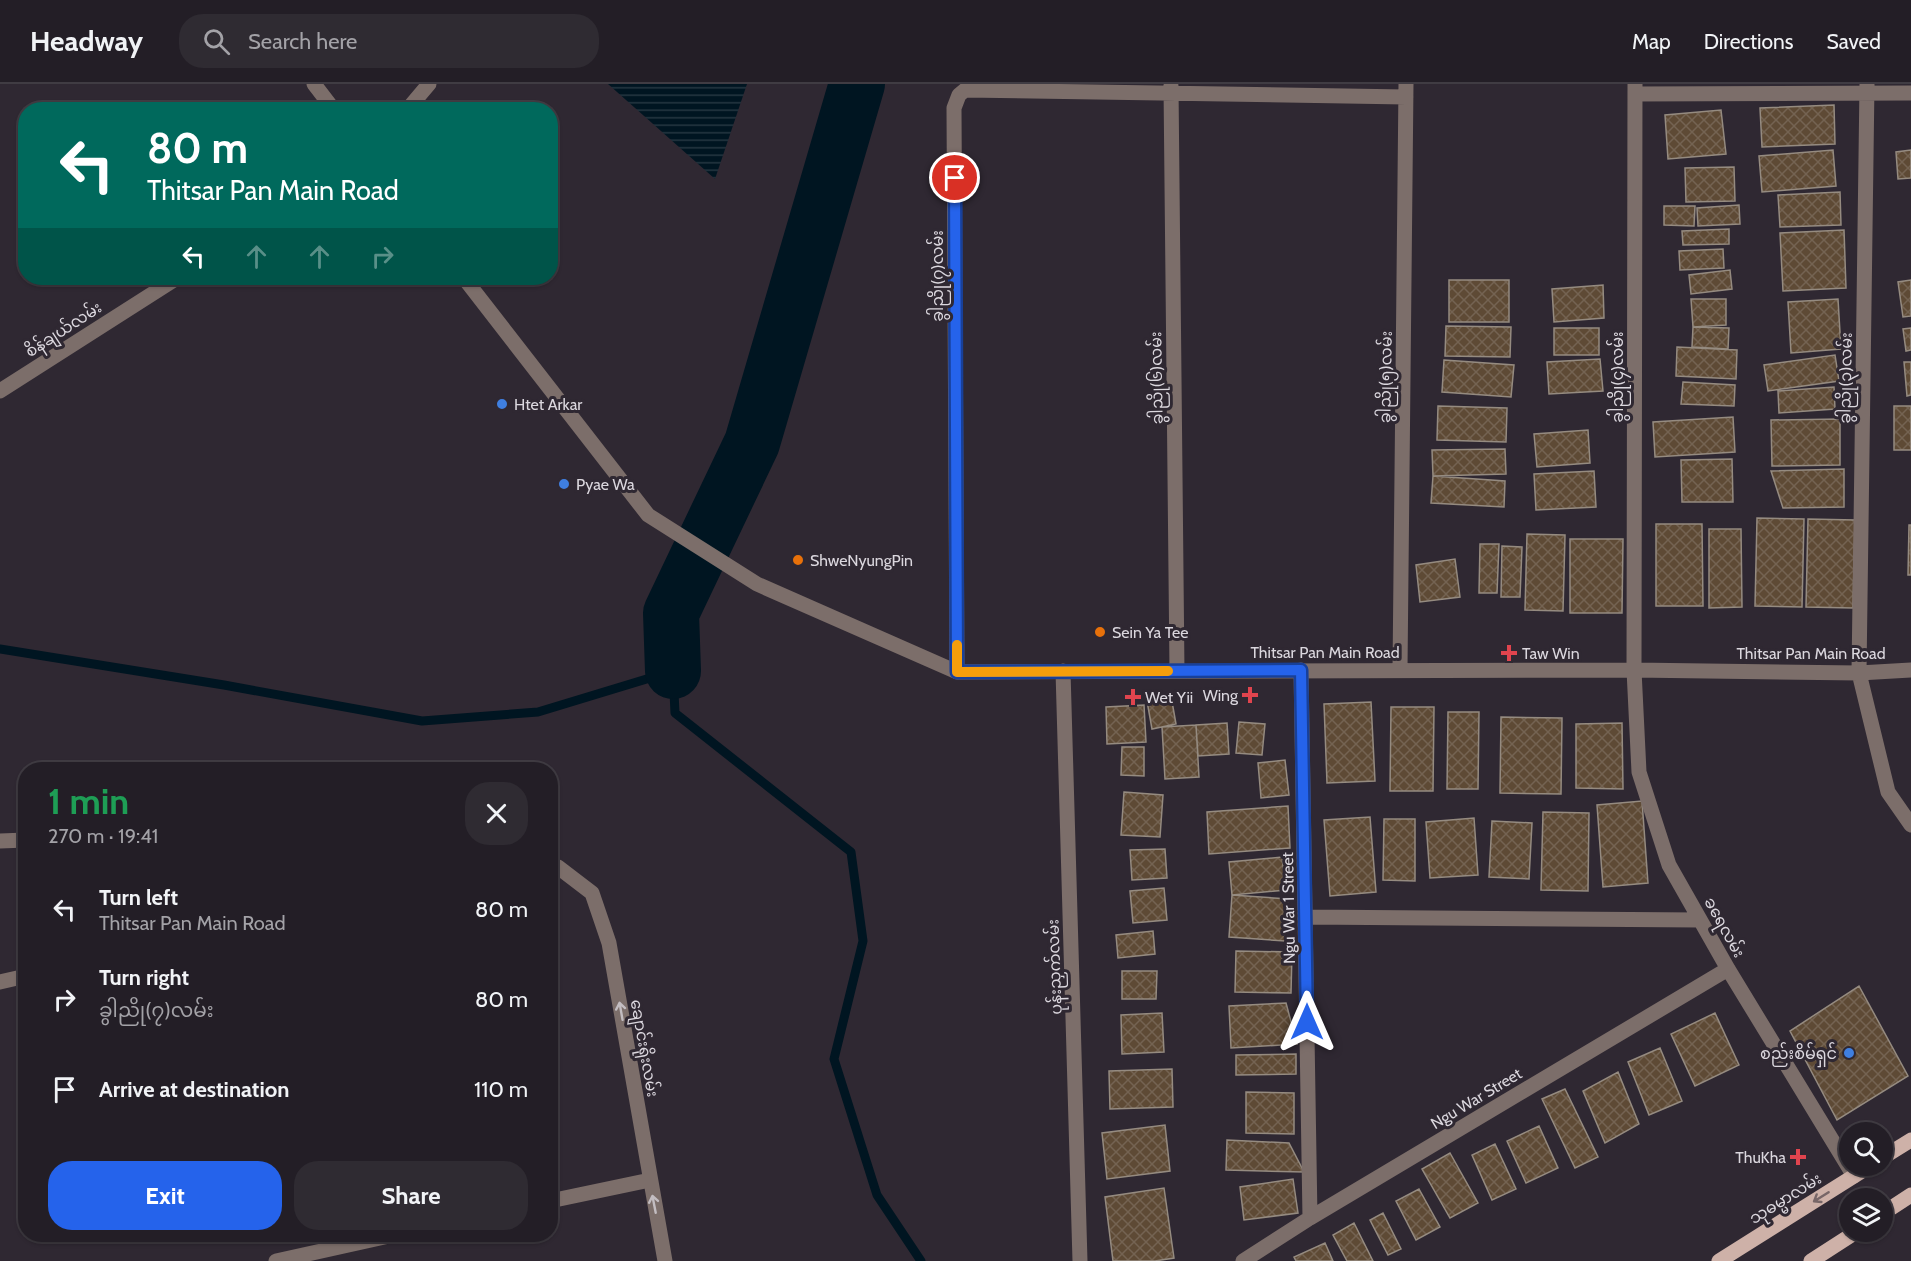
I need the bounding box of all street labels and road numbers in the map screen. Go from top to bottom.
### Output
street label: ခွါညို(၇)လမ်း [926,230,951,322]
street label: စိန်ချယ်လမ်း [20,296,107,364]
street label: ခွါညို(၆)လမ်း [1144,331,1171,425]
street label: ခွါညို(၅)လမ်း [1373,331,1400,423]
street label: ခွါညို(၄)လမ်း [1606,331,1631,423]
street label: ခွါညို(၃)လမ်း [1833,332,1860,424]
street label: Thitsar Pan Main Road [1250,643,1400,662]
street label: Thitsar Pan Main Road [1736,644,1886,663]
street label: Ngu War 1 Street [1278,851,1299,964]
street label: ခရေလမ်း [1697,893,1751,963]
street label: ပုန်းညှက်လမ်း [1041,919,1071,1015]
street label: ချောင်းရိုးလမ်း [622,997,664,1099]
street label: Ngu War Street [1427,1063,1526,1133]
street label: သုဓမ္မာလမ်း [1745,1167,1827,1232]

